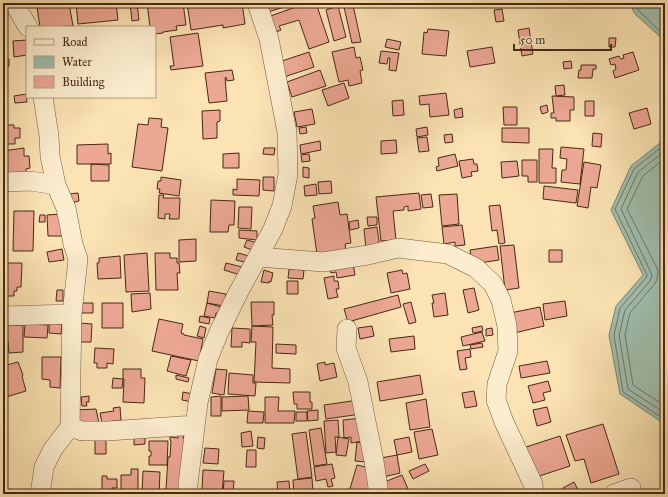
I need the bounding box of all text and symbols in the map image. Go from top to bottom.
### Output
legend [26,26,156,98]
scale bar [514,26,611,52]
text: 50 m [520,33,545,47]
text: Road [62,35,88,49]
text: Water [62,55,92,69]
text: Building [62,75,105,90]

